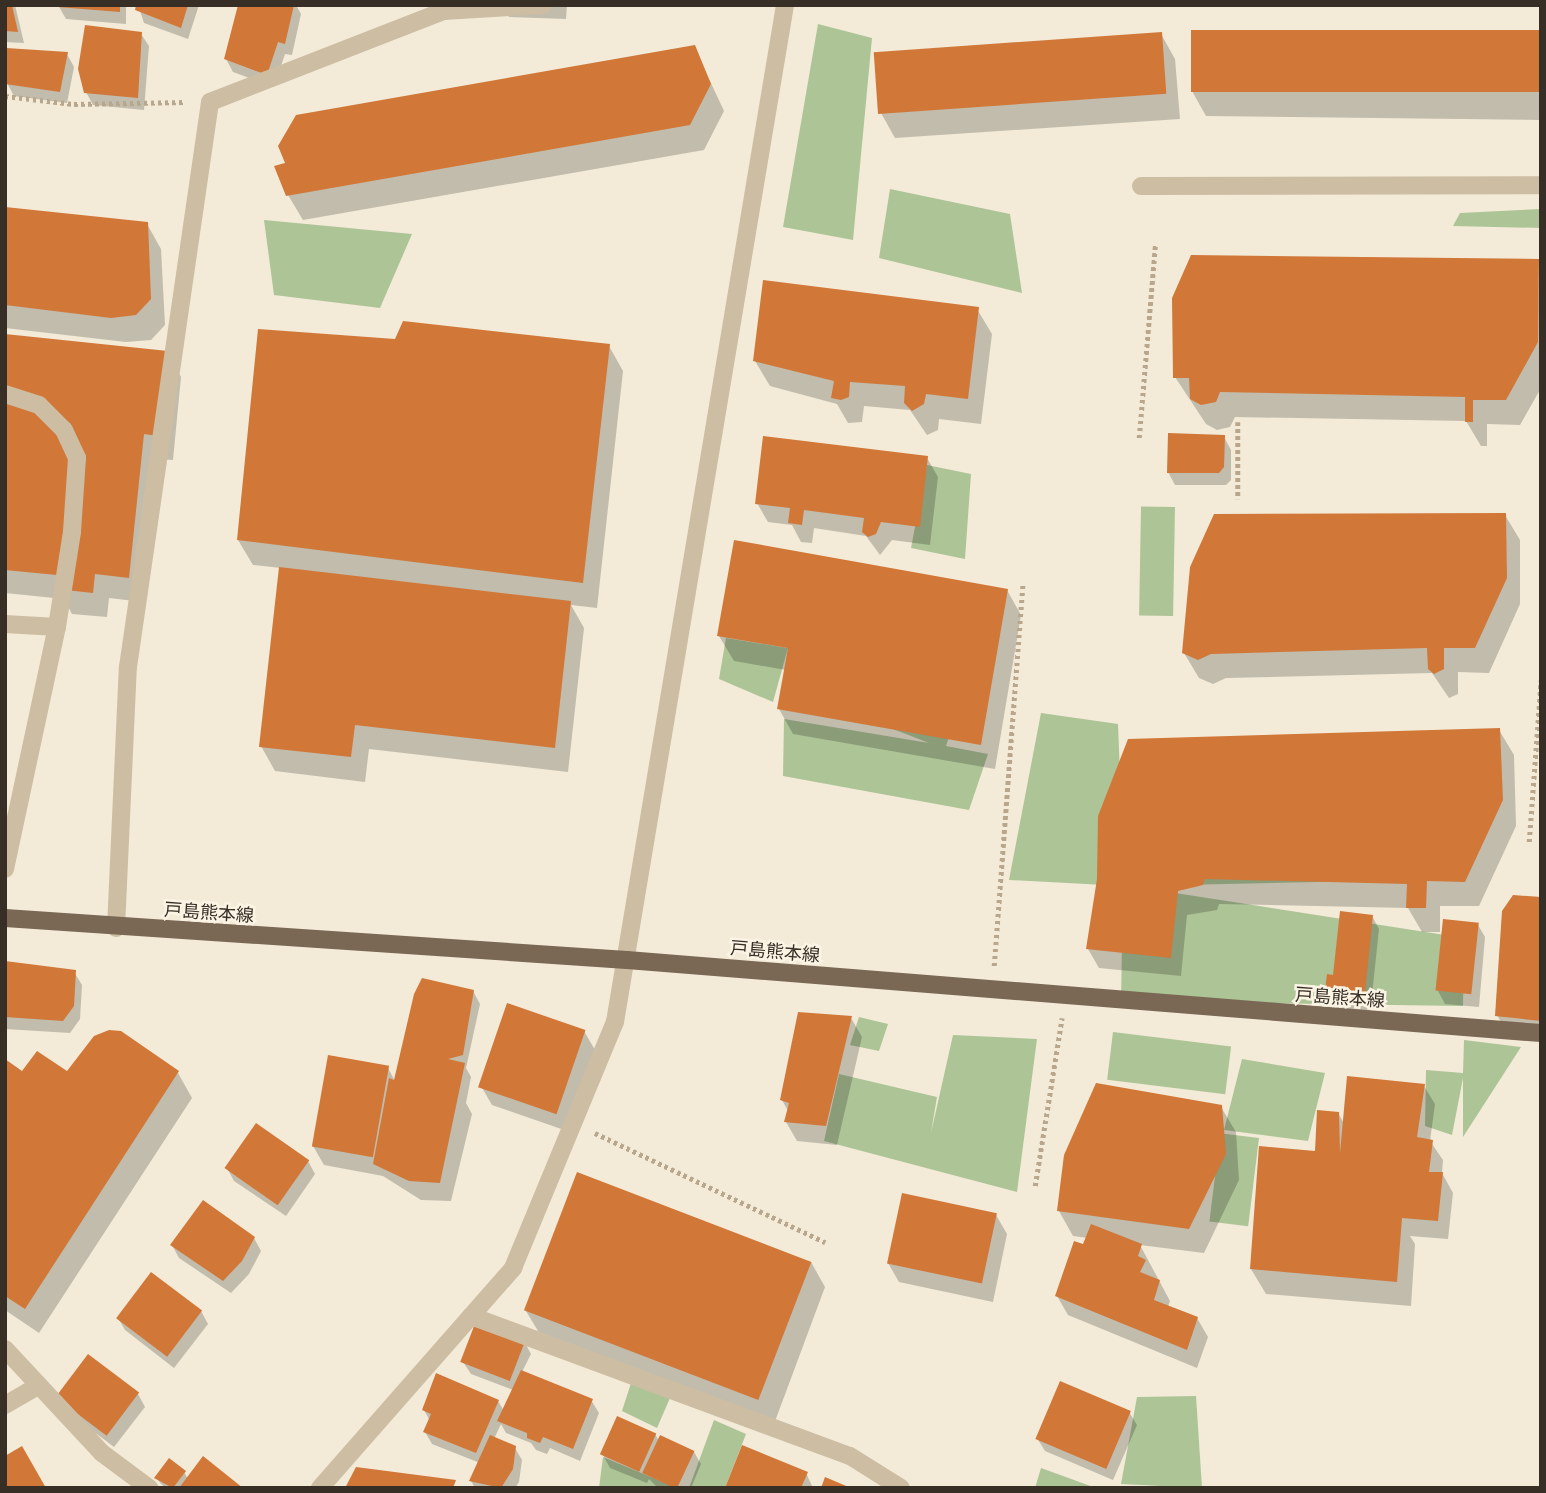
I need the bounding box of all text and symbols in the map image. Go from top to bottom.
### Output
street label: 戸島熊本線 [163,899,255,927]
street label: 戸島熊本線 [729,937,821,967]
street label: 戸島熊本線 [1294,984,1386,1012]

